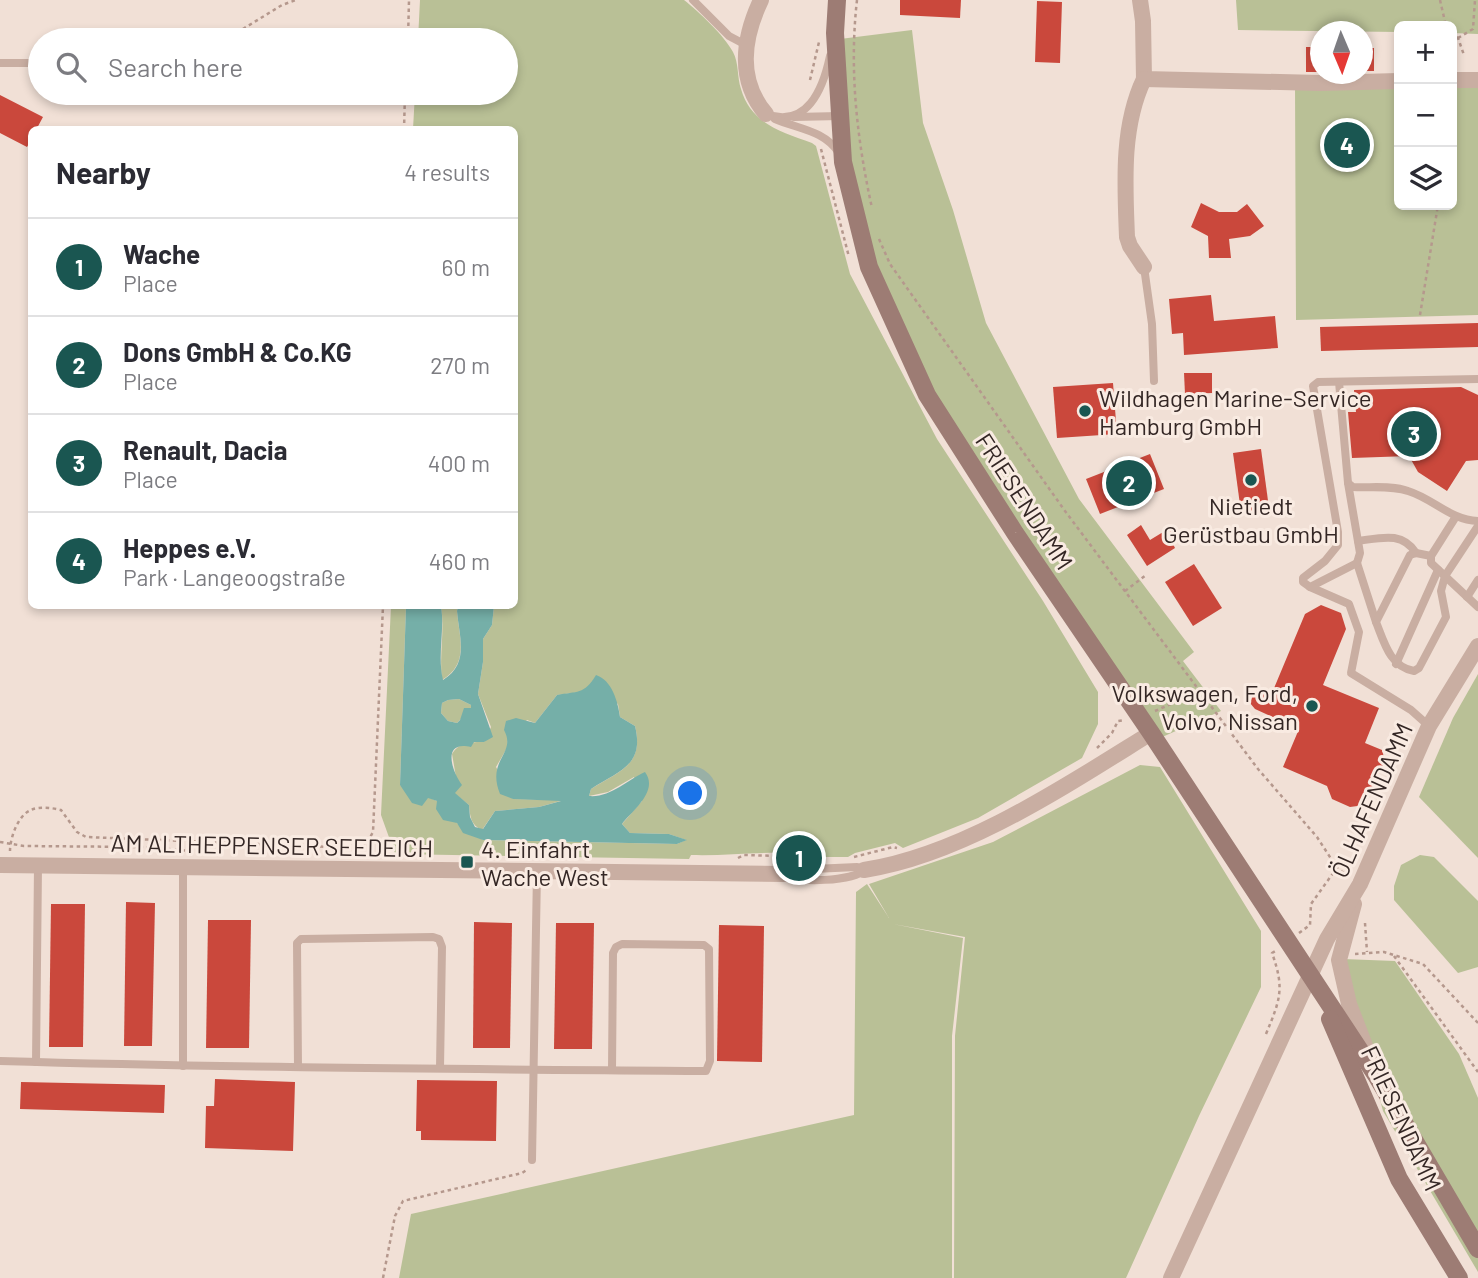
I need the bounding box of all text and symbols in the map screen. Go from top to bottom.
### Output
north arrow [1310,21,1373,84]
map controls [1394,21,1457,210]
button: + [1394,21,1457,84]
search box [28,28,518,105]
icon: search [52,48,90,86]
text: Search here [108,51,243,82]
button: − [1394,84,1457,147]
pin: 4 [1324,119,1370,171]
button: layers [1394,147,1457,210]
text: Nearby [56,154,151,190]
text: 4 results [404,158,490,186]
text: Wache [123,238,200,269]
text: 1 [75,253,83,281]
text: 60 m [442,253,490,281]
text: Place [123,269,178,297]
text: Dons GmbH & Co.KG [123,336,352,367]
text: 2 [73,351,85,379]
text: 270 m [430,351,490,379]
text: Place [123,367,178,395]
place label: Wildhagen Marine-Service Hamburg GmbH [1099,383,1372,440]
marker: Wildhagen Marine-Service Hamburg GmbH [1077,403,1093,419]
pin: 3 [1391,408,1437,460]
street label: FRIESENDAMM [970,427,1080,575]
text: Renault, Dacia [123,434,287,465]
text: 3 [73,449,85,477]
text: 400 m [428,449,490,477]
pin: 2 [1106,457,1152,509]
text: Place [123,465,178,493]
marker: Nietiedt Gerüstbau GmbH [1243,472,1259,488]
place label: Nietiedt Gerüstbau GmbH [1163,491,1339,548]
text: Heppes e.V. [123,532,257,563]
text: 4 [72,547,86,575]
text: 460 m [429,547,490,575]
text: Park · Langeoogstraße [123,563,346,591]
place label: Volkswagen, Ford, Volvo, Nissan [1111,678,1298,735]
marker: Volkswagen, Ford, Volvo, Nissan [1304,698,1320,714]
street label: ÖLHAFENDAMM [1324,718,1418,882]
your location [673,776,707,810]
street label: AM ALTHEPPENSER SEEDEICH [111,828,433,862]
pin: 1 [776,832,822,884]
place label: 4. Einfahrt Wache West [481,834,609,891]
marker: 4. Einfahrt Wache West [459,854,475,870]
street label: FRIESENDAMM [1356,1041,1448,1195]

